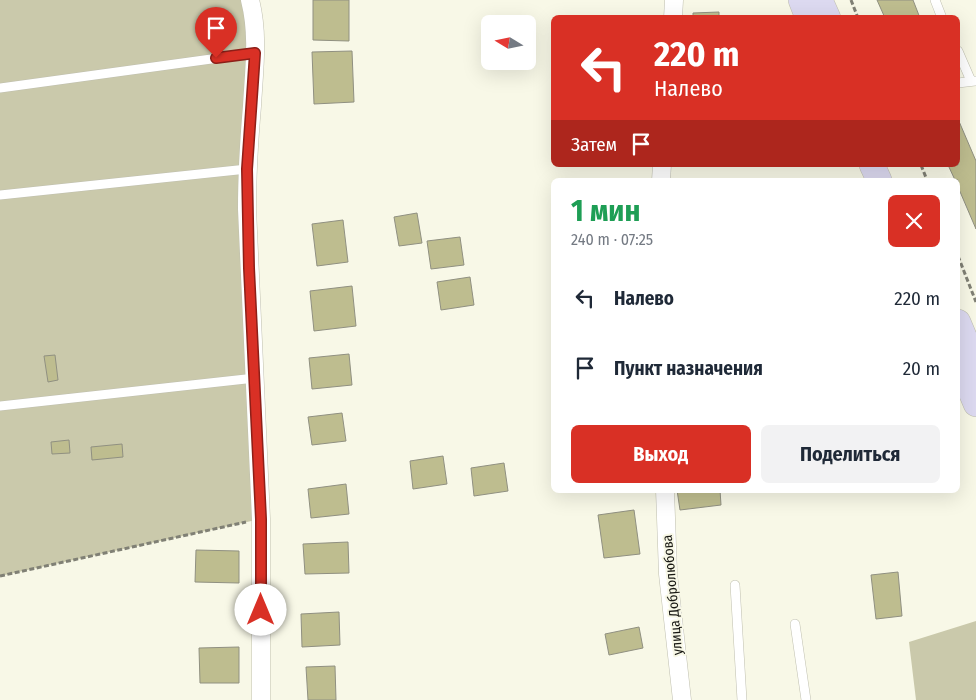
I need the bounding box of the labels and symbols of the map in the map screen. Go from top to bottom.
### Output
pin [195,7,237,58]
north arrow [481,15,536,70]
street label: улица Добролюбова [659,534,686,656]
position arrow [234,583,286,635]

